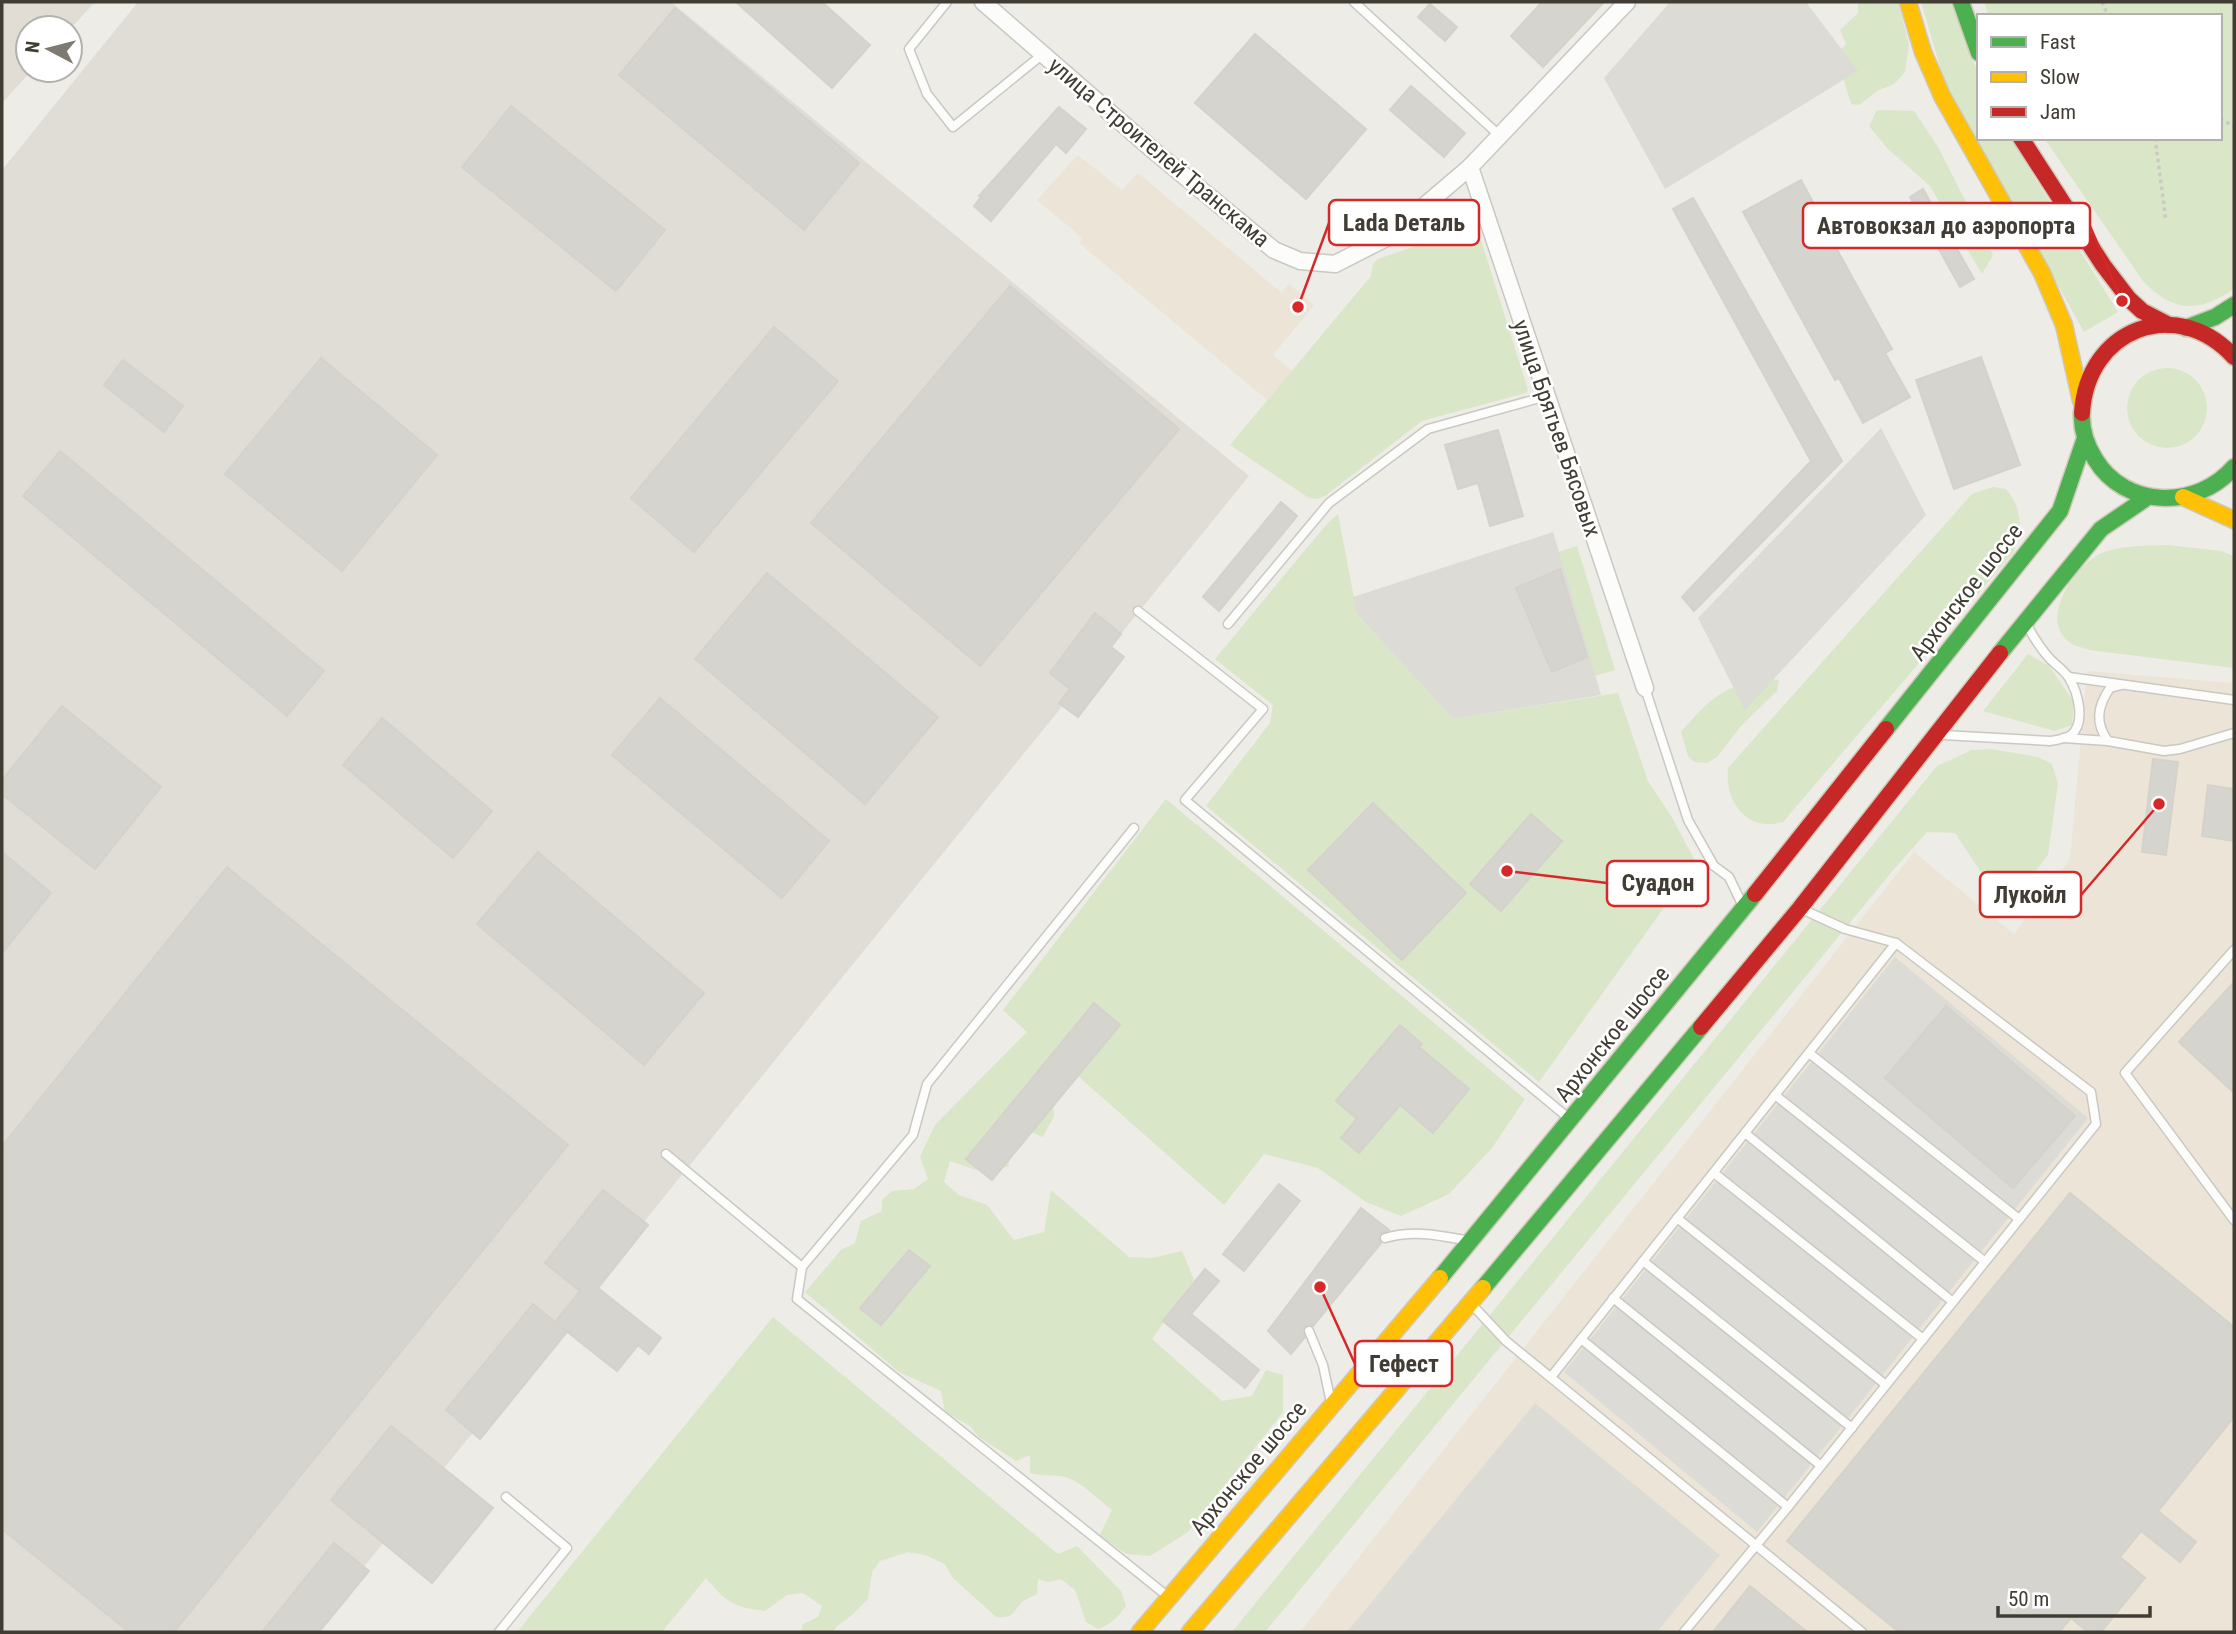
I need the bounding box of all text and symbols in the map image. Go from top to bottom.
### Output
north arrow [14,14,84,84]
legend [1977,14,2222,140]
text: Fast [2040,30,2076,54]
text: N [20,40,45,54]
street label: улица Строителей Транскама [1043,52,1275,253]
text: Slow [2040,65,2080,89]
text: Jam [2040,100,2076,124]
callout: Lada Dеталь [1329,200,1479,245]
callout: Автовокзал до аэропорта [1803,203,2090,248]
text: Lada Dеталь [1343,209,1465,237]
text: Автовокзал до аэропорта [1817,212,2075,240]
street label: улица Брятьев Бясовых [1507,316,1606,540]
street label: Архонское шоссе [1905,518,2028,666]
callout: Суадон [1607,861,1708,906]
text: Суадон [1622,869,1694,897]
callout: Лукойл [1980,872,2081,917]
text: Лукойл [1994,881,2066,909]
street label: Архонское шоссе [1550,961,1675,1107]
callout: Гефест [1355,1341,1452,1386]
text: Гефест [1369,1350,1439,1378]
street label: Архонское шоссе [1185,1396,1312,1541]
scale bar [1998,1574,2150,1618]
text: 50 m [2008,1587,2049,1611]

